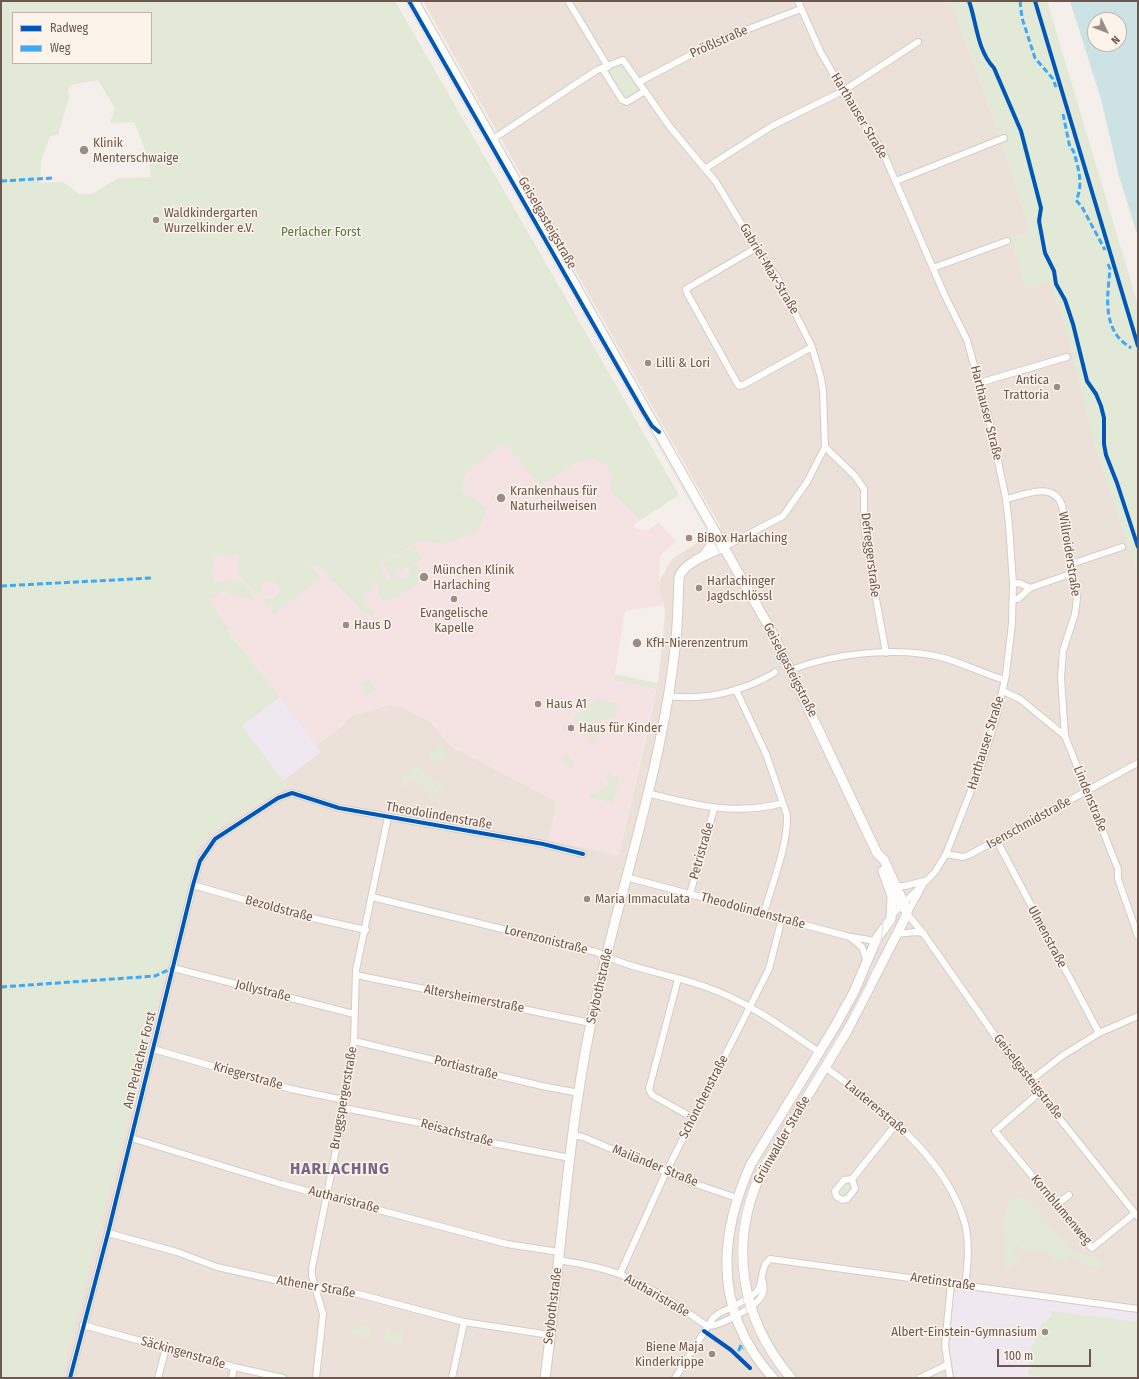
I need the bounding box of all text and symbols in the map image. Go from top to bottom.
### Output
legend [12,12,152,64]
north arrow [1087,12,1127,52]
text: Radweg [50,21,88,35]
street label: Prößlstraße [688,22,750,62]
text: N [1108,33,1122,47]
text: Weg [50,41,70,55]
street label: Harthauser Straße [827,70,891,162]
place label: Klinik Menterschwaige [93,135,179,166]
marker: Klinik Menterschwaige [78,144,90,156]
street label: Geiselgasteigstraße [514,174,580,272]
place label: Waldkindergarten Wurzelkinder e.V. [164,205,258,236]
marker: Waldkindergarten Wurzelkinder e.V. [151,215,161,225]
street label: Gabriel-Max-Straße [736,221,802,317]
park label: Perlacher Forst [281,224,361,240]
place label: Lilli & Lori [656,355,710,371]
marker: Lilli & Lori [643,358,653,368]
street label: Harthauser Straße [967,364,1005,462]
place label: Antica Trattoria [1004,372,1049,403]
marker: Antica Trattoria [1052,382,1062,392]
place label: Krankenhaus für Naturheilweisen [510,483,597,514]
marker: Krankenhaus für Naturheilweisen [495,492,507,504]
street label: Willroiderstraße [1055,511,1083,597]
street label: Defreggerstraße [857,512,883,598]
place label: BiBox Harlaching [697,530,787,546]
marker: BiBox Harlaching [684,533,694,543]
place label: München Klinik Harlaching [433,562,514,593]
marker: München Klinik Harlaching [418,571,430,583]
place label: Harlachinger Jagdschlössl [707,573,775,604]
marker: Harlachinger Jagdschlössl [694,583,704,593]
marker: Evangelische Kapelle [449,594,459,604]
place label: Evangelische Kapelle [420,605,488,636]
place label: Haus D [354,617,391,633]
marker: Haus D [341,620,351,630]
street label: Geiselgasteigstraße [760,620,820,720]
place label: KfH-Nierenzentrum [646,635,748,651]
marker: KfH-Nierenzentrum [631,637,643,649]
street label: Harthauser Straße [964,694,1008,792]
place label: Haus A1 [546,696,587,712]
marker: Haus A1 [533,699,543,709]
place label: Haus für Kinder [579,720,662,736]
marker: Haus für Kinder [566,723,576,733]
street label: Lindenstraße [1070,764,1110,834]
street label: Isenschmidstraße [984,793,1074,853]
street label: Theodolindenstraße [385,799,493,833]
street label: Petristraße [686,821,718,881]
street label: Theodolindenstraße [699,890,807,932]
place label: Maria Immaculata [595,891,690,907]
street label: Bezoldstraße [243,892,315,926]
marker: Maria Immaculata [582,894,592,904]
street label: Ulmenstraße [1024,903,1070,971]
street label: Lorenzonistraße [503,922,589,958]
street label: Seybothstraße [584,947,616,1025]
street label: Jollystraße [234,977,292,1005]
street label: Altersheimerstraße [423,982,525,1016]
street label: Am Perlacher Forst [120,1010,160,1110]
street label: Geiselgasteigstraße [990,1031,1066,1123]
street label: Bruggspergerstraße [327,1045,361,1151]
street label: Portiastraße [432,1053,500,1083]
street label: Schönchenstraße [676,1053,732,1141]
street label: Kriegerstraße [211,1059,285,1093]
street label: Lautererstraße [841,1077,911,1139]
street label: Grünwalder Straße [750,1093,814,1187]
street label: Reisachstraße [419,1116,495,1150]
street label: Mailänder Straße [610,1142,700,1190]
district label: HARLACHING [290,1159,390,1179]
street label: Kornblumenweg [1027,1172,1095,1248]
street label: Autharistraße [307,1183,381,1217]
street label: Seybothstraße [541,1267,565,1345]
street label: Aretinstraße [909,1270,977,1294]
street label: Autharistraße [622,1271,692,1321]
street label: Athener Straße [275,1272,357,1302]
place label: Albert-Einstein-Gymnasium [891,1324,1037,1340]
marker: Albert-Einstein-Gymnasium [1040,1327,1050,1337]
street label: Säckingenstraße [139,1333,227,1373]
place label: Biene Maja Kinderkrippe [635,1339,704,1370]
scale bar [999,1341,1093,1367]
marker: Biene Maja Kinderkrippe [707,1349,717,1359]
text: 100 m [1004,1349,1033,1363]

